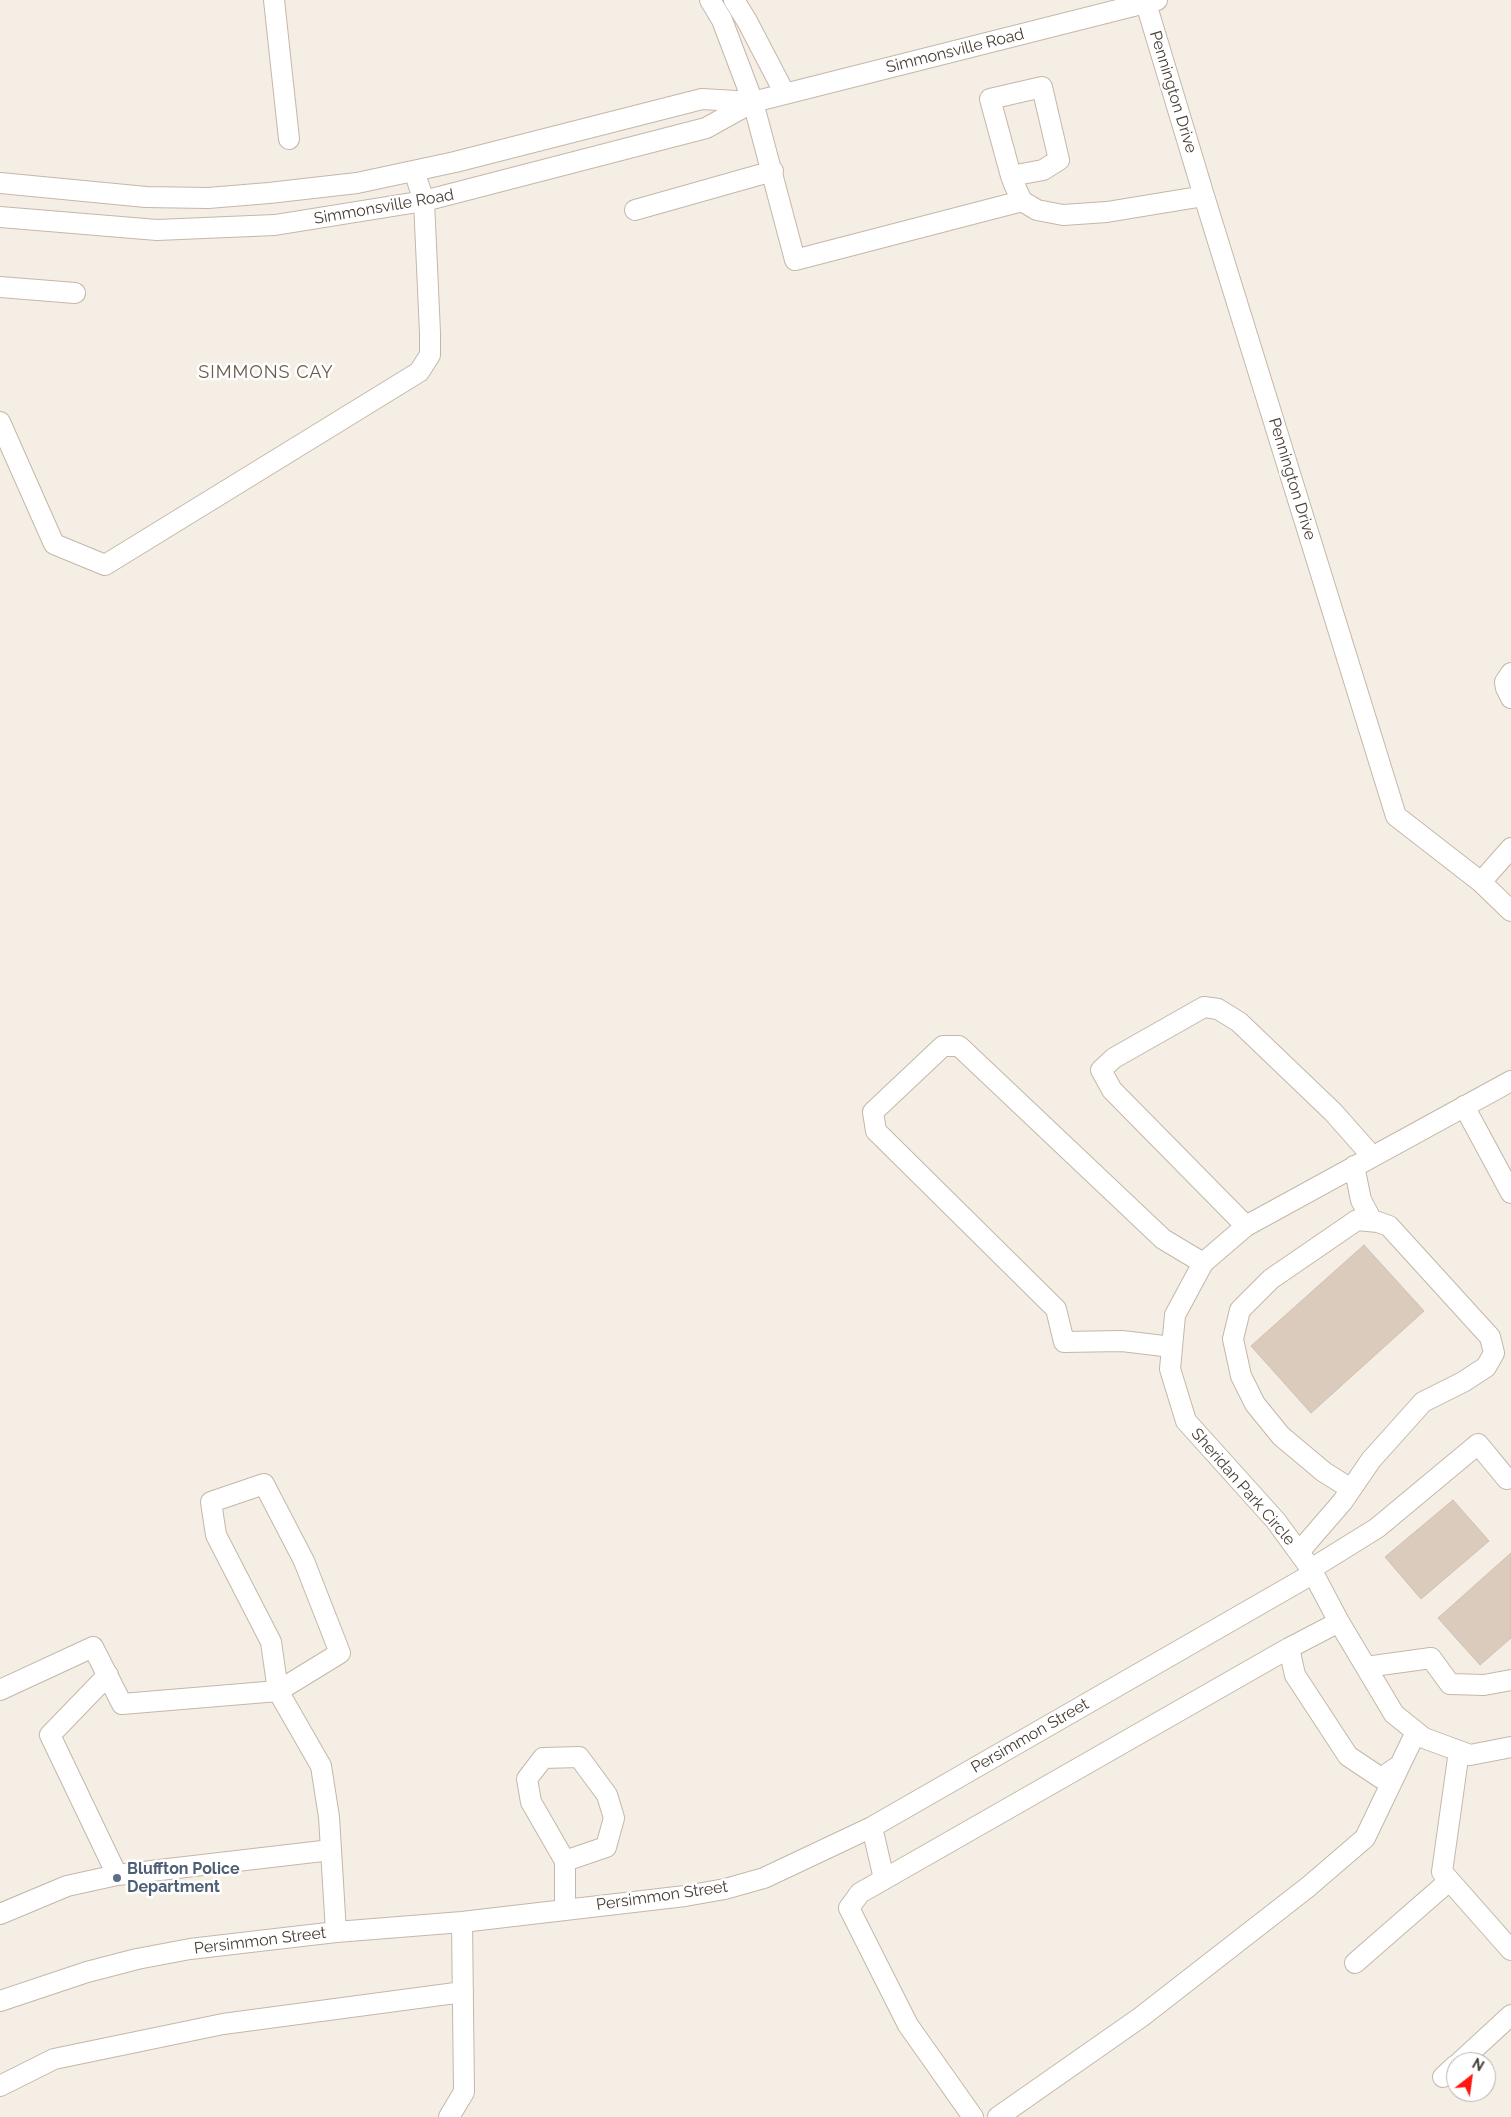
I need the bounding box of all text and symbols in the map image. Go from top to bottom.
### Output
street label: Simmonsville Road [884,25,1026,77]
street label: Pennington Drive [1145,29,1201,155]
street label: Simmonsville Road [313,185,455,229]
district label: SIMMONS CAY [197,362,335,384]
street label: Pennington Drive [1264,416,1320,542]
street label: Sheridan Park Circle [1187,1425,1299,1549]
street label: Persimmon Street [968,1695,1092,1777]
place label: Bluffton Police Department [127,1859,240,1897]
marker: Bluffton Police Department [111,1872,123,1884]
street label: Persimmon Street [595,1877,729,1915]
street label: Persimmon Street [193,1923,327,1959]
north arrow [1446,2052,1496,2102]
text: N [1469,2055,1487,2074]

